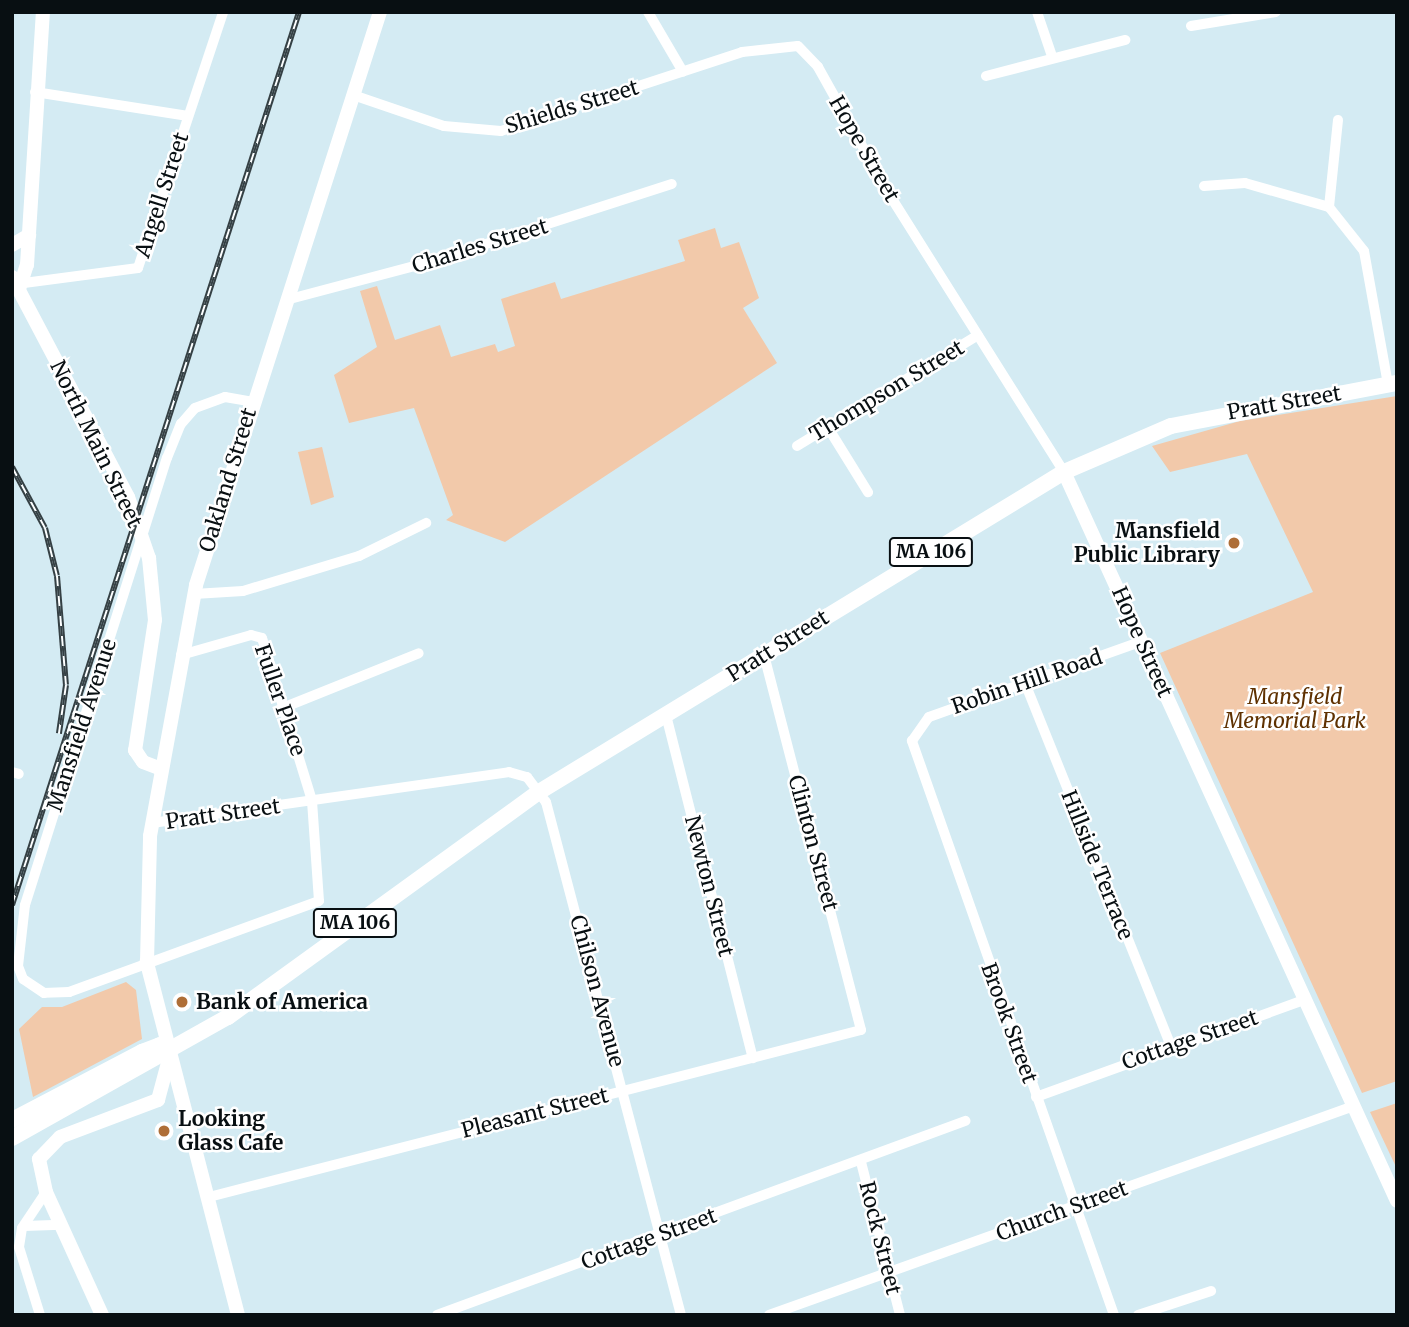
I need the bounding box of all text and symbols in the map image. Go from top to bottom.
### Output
street label: Shields Street [502,75,642,139]
street label: Hope Street [824,91,904,207]
street label: Angell Street [130,129,194,261]
street label: Charles Street [409,213,551,279]
street label: Thompson Street [805,335,969,447]
street label: North Main Street [45,356,147,532]
street label: Pratt Street [1225,381,1343,425]
street label: Oakland Street [194,405,262,555]
place label: Mansfield Public Library [1074,518,1220,568]
marker: Mansfield Public Library [1226,535,1242,551]
road number: MA 106 [887,537,975,568]
street label: Hope Street [1106,583,1178,701]
street label: Pratt Street [722,605,834,687]
street label: Mansfield Avenue [42,636,122,814]
street label: Fuller Place [249,641,311,759]
street label: Robin Hill Road [948,644,1106,720]
park label: Mansfield Memorial Park [1224,684,1366,734]
street label: Clinton Street [783,772,843,914]
street label: Hillside Terrace [1056,787,1138,943]
street label: Pratt Street [164,793,282,835]
street label: Newton Street [679,813,739,959]
road number: MA 106 [311,908,399,939]
street label: Chilson Avenue [565,912,629,1070]
street label: Brook Street [976,959,1042,1087]
place label: Bank of America [196,989,368,1015]
marker: Bank of America [174,994,190,1010]
street label: Cottage Street [1119,1005,1261,1075]
street label: Pleasant Street [459,1083,611,1143]
place label: Looking Glass Cafe [178,1106,283,1156]
marker: Looking Glass Cafe [156,1123,172,1139]
street label: Church Street [993,1176,1131,1246]
street label: Rock Street [854,1179,906,1297]
street label: Cottage Street [578,1203,720,1275]

